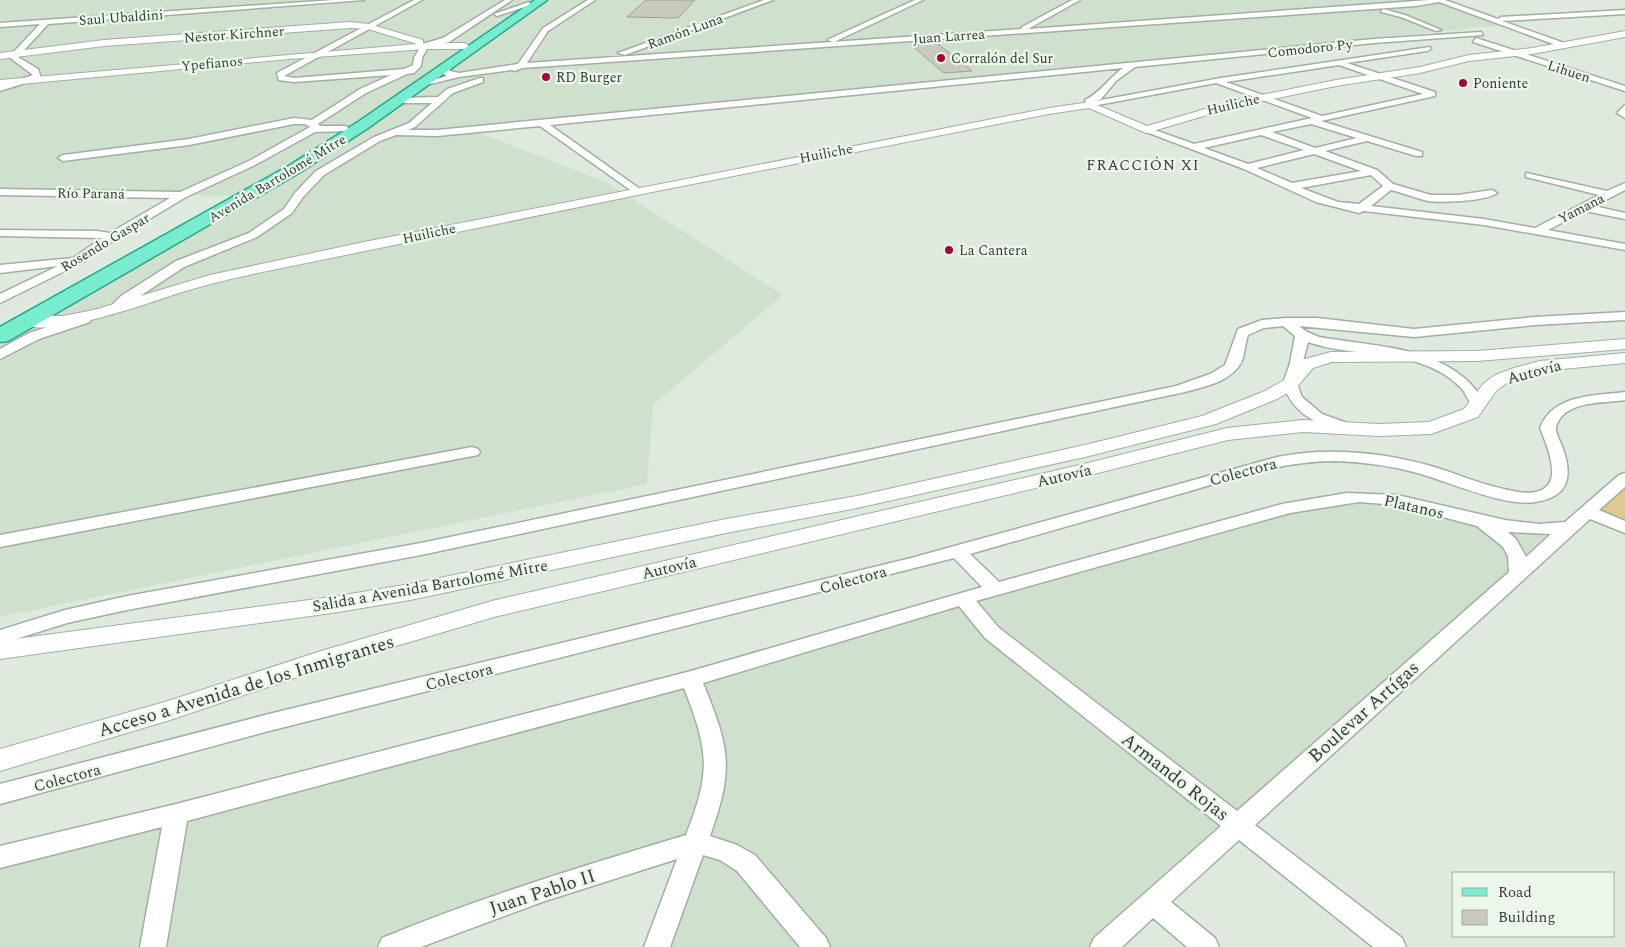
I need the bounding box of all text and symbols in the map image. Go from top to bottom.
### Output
street label: Saul Ubaldini [78,4,164,31]
street label: Ramón Luna [644,8,726,55]
street label: Nestor Kirchner [183,20,285,48]
street label: Juan Larrea [912,23,986,49]
street label: Comodoro Py [1267,33,1355,63]
place label: Corralón del Sur [951,48,1054,69]
street label: Ypefianos [180,50,244,77]
marker: Corralón del Sur [935,52,947,64]
street label: Lihuen [1545,55,1593,88]
place label: RD Burger [556,67,623,88]
marker: RD Burger [540,71,552,83]
place label: Poniente [1473,73,1529,94]
marker: Poniente [1457,77,1469,89]
street label: Huiliche [1205,88,1262,121]
street label: Avenida Bartolomé Mitre [204,129,350,228]
street label: Huiliche [798,138,855,169]
district label: FRACCIÓN XI [1086,154,1200,177]
street label: Río Paraná [57,182,125,205]
street label: Yamana [1554,188,1608,229]
street label: Rosendo Gaspar [57,207,154,277]
street label: Huiliche [401,218,458,249]
place label: La Cantera [959,240,1028,261]
marker: La Cantera [943,244,955,256]
street label: Autovía [1504,353,1564,391]
street label: Colectora [1207,451,1280,492]
street label: Autovía [1034,458,1094,494]
street label: Platanos [1381,488,1446,526]
street label: Autovía [639,550,699,586]
street label: Salida a Avenida Bartolomé Mitre [311,553,550,619]
street label: Colectora [817,559,890,600]
street label: Acceso a Avenida de los Inmigrantes [95,627,398,745]
street label: Boulevar Artígas [1302,654,1426,770]
street label: Colectora [423,657,496,697]
street label: Armando Rojas [1115,726,1235,829]
street label: Colectora [31,757,104,798]
street label: Juan Pablo II [486,862,599,923]
legend [1452,872,1615,937]
text: Road [1498,881,1532,904]
text: Building [1498,906,1555,929]

